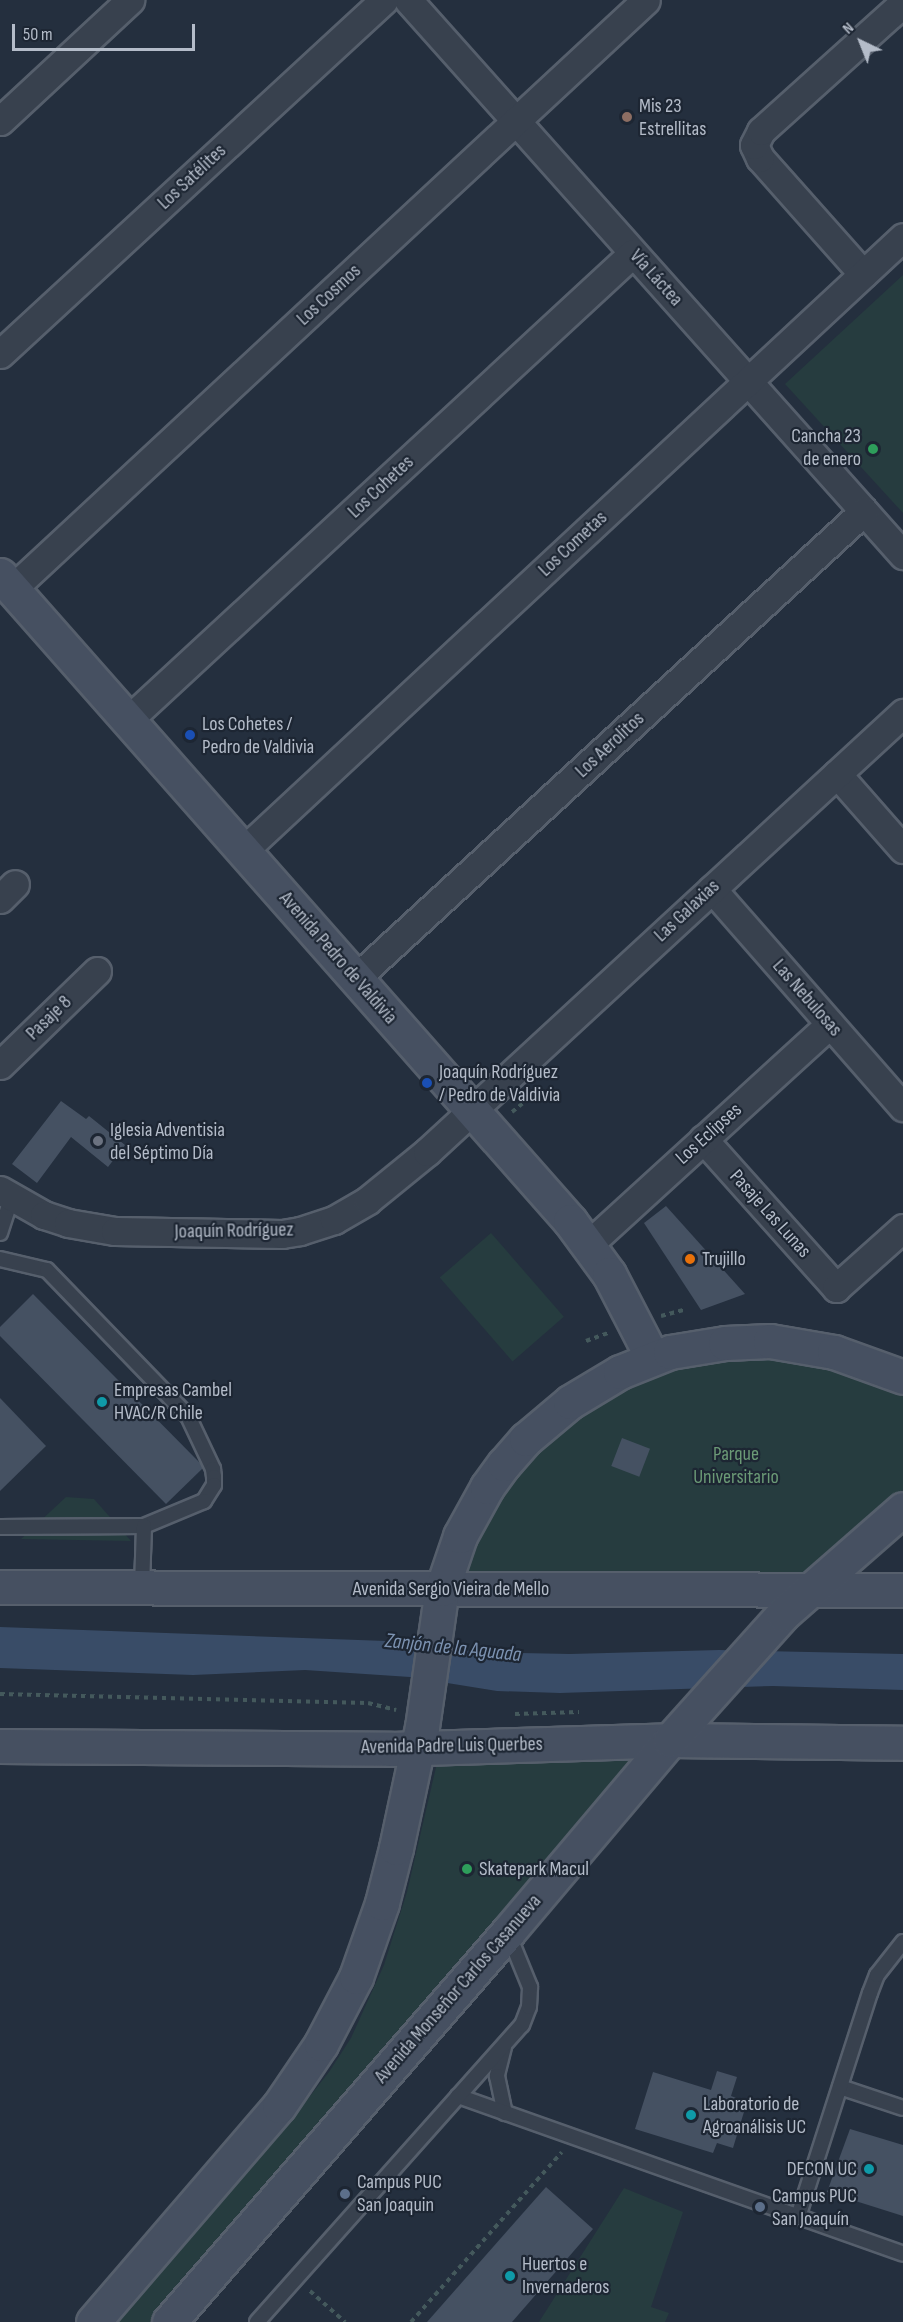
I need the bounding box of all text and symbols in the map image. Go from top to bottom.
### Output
scale bar [15,12,198,50]
north arrow [831,12,891,72]
text: N [839,19,858,38]
text: 50 m [23,24,53,45]
place label: Mis 23 Estrellitas [639,94,706,141]
marker: Mis 23 Estrellitas [620,110,634,124]
street label: Los Satélites [153,139,231,215]
street label: Vía Láctea [624,245,688,311]
street label: Los Cosmos [292,259,366,331]
place label: Cancha 23 de enero [791,425,861,472]
marker: Cancha 23 de enero [866,442,880,456]
street label: Los Cohetes [343,450,419,524]
street label: Los Cometas [534,506,612,582]
street label: Los Aerolitos [570,707,650,783]
place label: Los Cohetes / Pedro de Valdivia [202,712,314,759]
marker: Los Cohetes / Pedro de Valdivia [183,728,197,742]
street label: Las Galaxias [649,875,725,947]
street label: Avenida Pedro de Valdivia [274,887,402,1029]
street label: Las Nebulosas [767,955,847,1041]
street label: Pasaje 8 [21,991,77,1045]
place label: Joaquín Rodríguez / Pedro de Valdivia [439,1060,560,1107]
marker: Joaquín Rodríguez / Pedro de Valdivia [420,1076,434,1090]
street label: Los Eclipses [671,1098,747,1170]
place label: Iglesia Adventisia del Séptimo Día [110,1118,225,1165]
marker: Iglesia Adventisia del Séptimo Día [91,1134,105,1148]
street label: Pasaje Las Lunas [724,1165,816,1263]
street label: Joaquín Rodríguez [174,1218,294,1244]
place label: Trujillo [702,1247,746,1271]
marker: Trujillo [683,1252,697,1266]
place label: Empresas Cambel HVAC/R Chile [114,1378,232,1425]
marker: Empresas Cambel HVAC/R Chile [95,1395,109,1409]
park label: Parque Universitario [693,1443,779,1490]
street label: Avenida Sergio Vieira de Mello [353,1577,549,1601]
water label: Zanjón de la Aguada [383,1628,523,1668]
street label: Avenida Padre Luis Querbes [361,1732,543,1760]
place label: Skatepark Macul [479,1857,589,1881]
marker: Skatepark Macul [460,1862,474,1876]
street label: Avenida Monseñor Carlos Casanueva [370,1890,546,2088]
place label: Laboratorio de Agroanálisis UC [703,2092,806,2139]
marker: Laboratorio de Agroanálisis UC [684,2108,698,2122]
place label: DECON UC [787,2157,857,2181]
marker: DECON UC [862,2162,876,2176]
place label: Campus PUC San Joaquin [357,2170,442,2217]
place label: Campus PUC San Joaquín [772,2184,857,2231]
marker: Campus PUC San Joaquin [338,2187,352,2201]
marker: Campus PUC San Joaquín [753,2200,767,2214]
place label: Huertos e Invernaderos [522,2252,609,2299]
marker: Huertos e Invernaderos [503,2269,517,2283]

